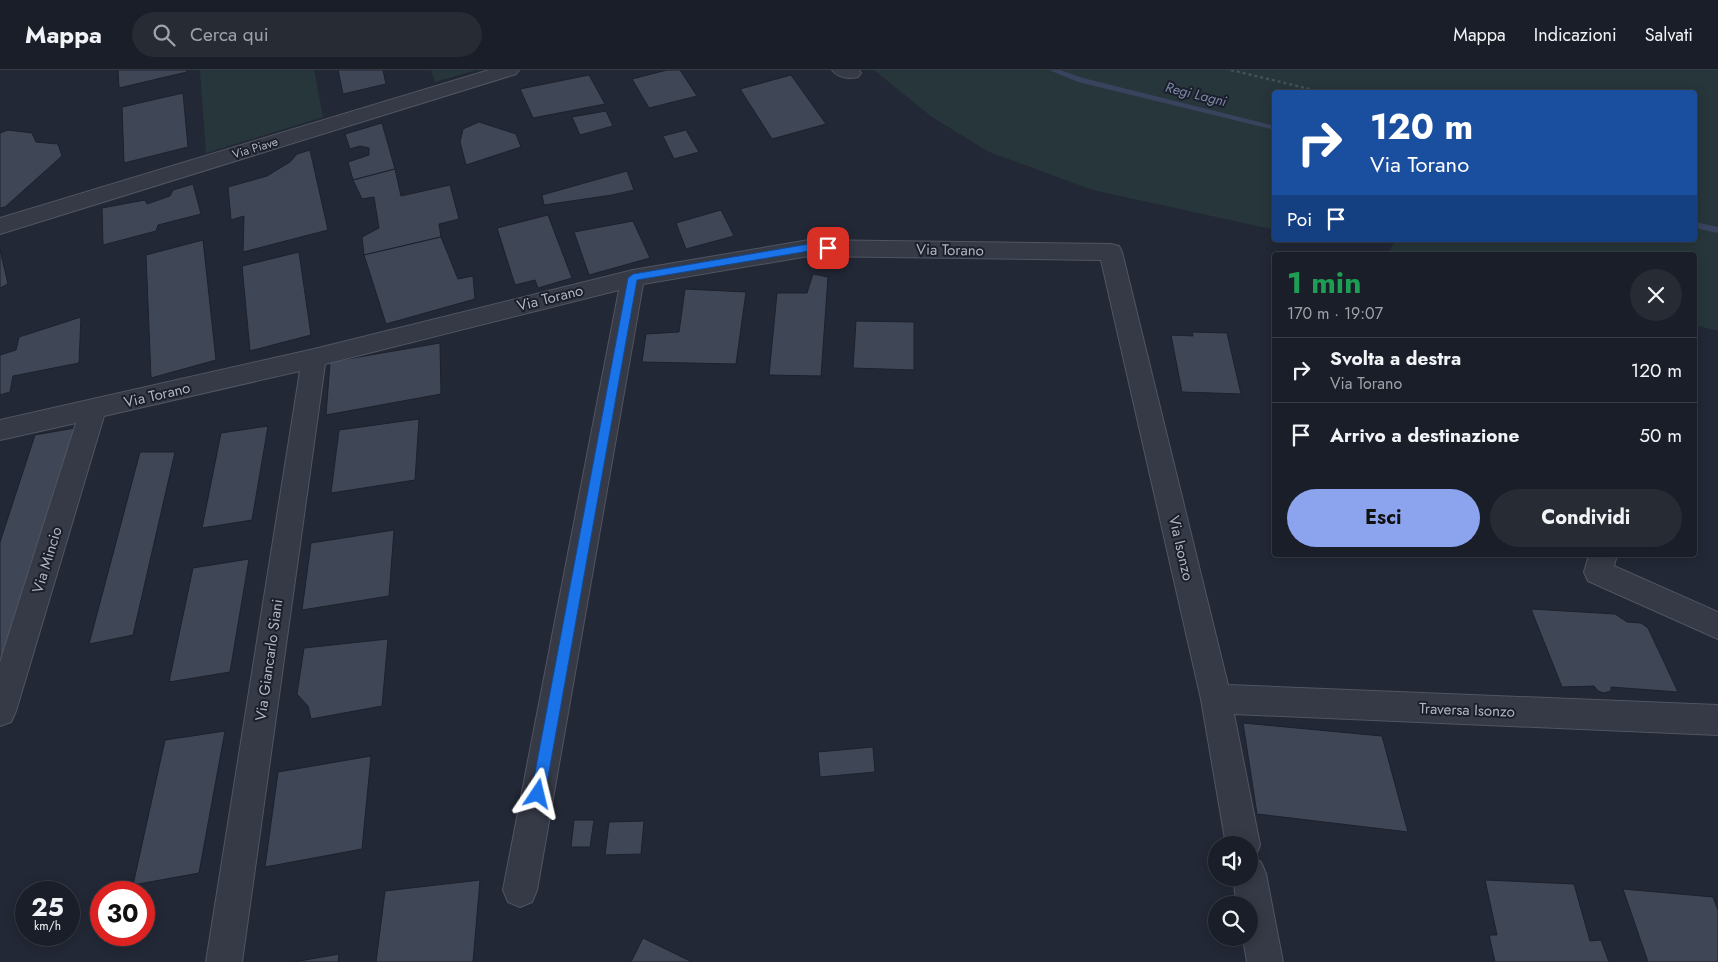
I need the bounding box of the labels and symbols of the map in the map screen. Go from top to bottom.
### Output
water label: Regi Lagni [1163,77,1229,111]
street label: Via Piave [230,133,280,163]
pin [807,227,849,269]
street label: Via Torano [916,238,984,262]
street label: Via Torano [515,279,585,317]
street label: Via Torano [122,377,192,413]
street label: Via Isonzo [1163,513,1199,583]
street label: Via Mincio [26,524,68,596]
street label: Via Giancarlo Siani [250,598,288,722]
street label: Traversa Isonzo [1419,697,1515,723]
position arrow [511,767,563,819]
speed limit sign: 30 [90,881,155,946]

